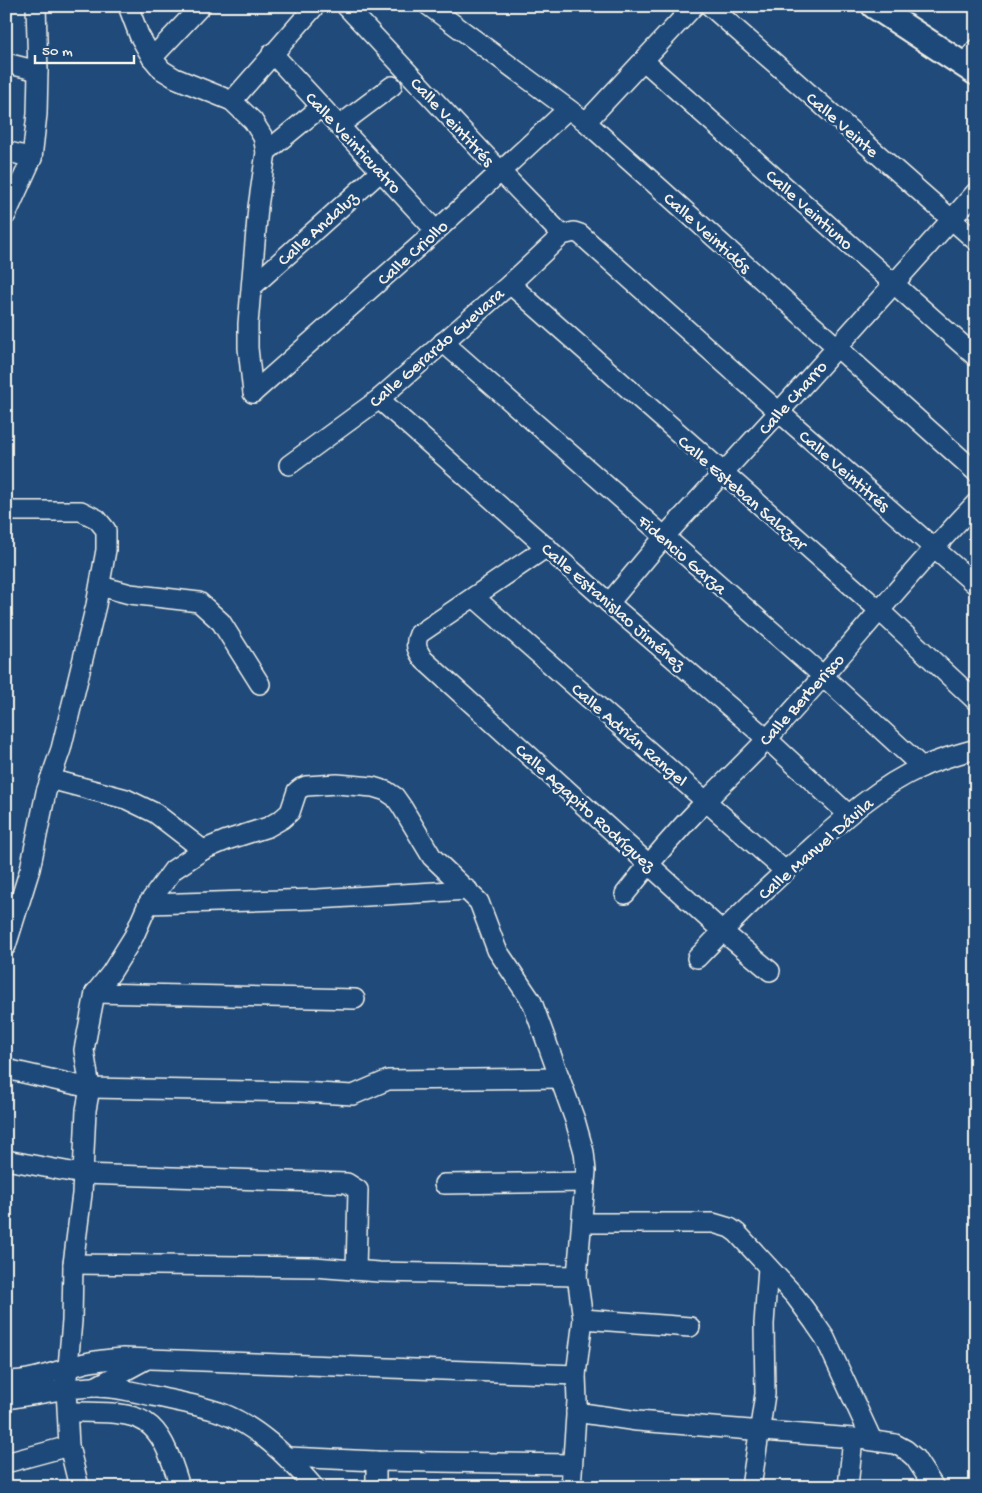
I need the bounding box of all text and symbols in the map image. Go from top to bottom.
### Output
scale bar [35,32,134,64]
text: 50 m [42,43,73,61]
street label: Calle Veintitrés [405,74,499,173]
street label: Calle Veinticuatro [300,88,405,199]
street label: Calle Veinte [801,89,883,164]
street label: Calle Veintiuno [760,166,856,256]
street label: Calle Andaluz [274,187,364,272]
street label: Calle Veintidós [658,189,756,280]
street label: Calle Criollo [374,217,453,291]
street label: Calle Gerardo Guevara [366,284,510,413]
street label: Calle Charro [755,357,833,440]
street label: Calle Veintitrés [793,427,894,518]
street label: Calle Esteban Salazar [672,432,812,557]
street label: Fidencio Garza [632,511,731,601]
street label: Calle Estanislao Jiménez [536,539,690,677]
street label: Calle Berberisco [756,650,850,751]
street label: Calle Adrián Rangel [566,680,691,792]
street label: Calle Agapito Rodríguez [510,740,660,878]
street label: Calle Manuel Dávila [755,793,879,906]

